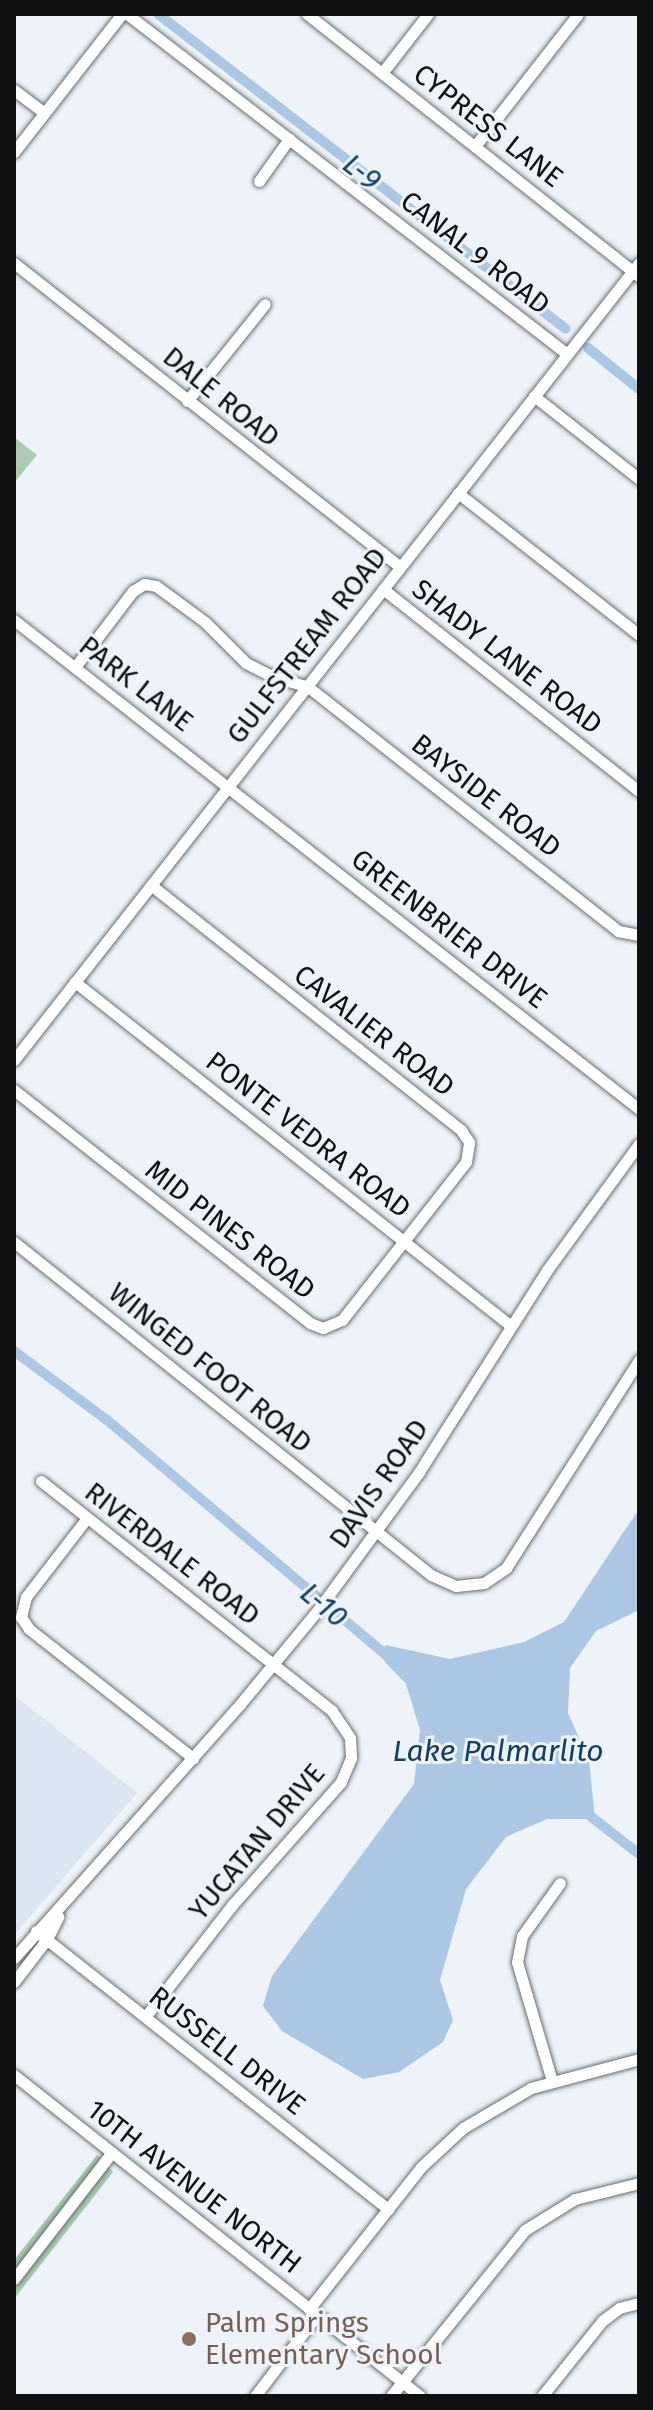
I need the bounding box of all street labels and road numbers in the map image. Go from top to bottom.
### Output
street label: CYPRESS LANE [407,57,569,195]
street label: CANAL 9 ROAD [394,184,556,322]
street label: DALE ROAD [156,340,286,454]
street label: GULFSTREAM ROAD [220,541,394,751]
street label: SHADY LANE ROAD [405,572,609,742]
street label: PARK LANE [72,629,200,739]
street label: BAYSIDE ROAD [405,727,567,865]
street label: GREENBRIER DRIVE [344,842,554,1016]
street label: CAVALIER ROAD [287,958,461,1104]
street label: PONTE VEDRA ROAD [199,1045,417,1225]
street label: MID PINES ROAD [138,1153,322,1307]
street label: WINGED FOOT ROAD [102,1276,318,1460]
street label: DAVIS ROAD [322,1413,436,1555]
street label: RIVERDALE ROAD [78,1475,266,1633]
street label: YUCATAN DRIVE [182,1757,332,1927]
street label: RUSSELL DRIVE [142,1979,312,2123]
street label: 10TH AVENUE NORTH [80,2093,308,2281]

